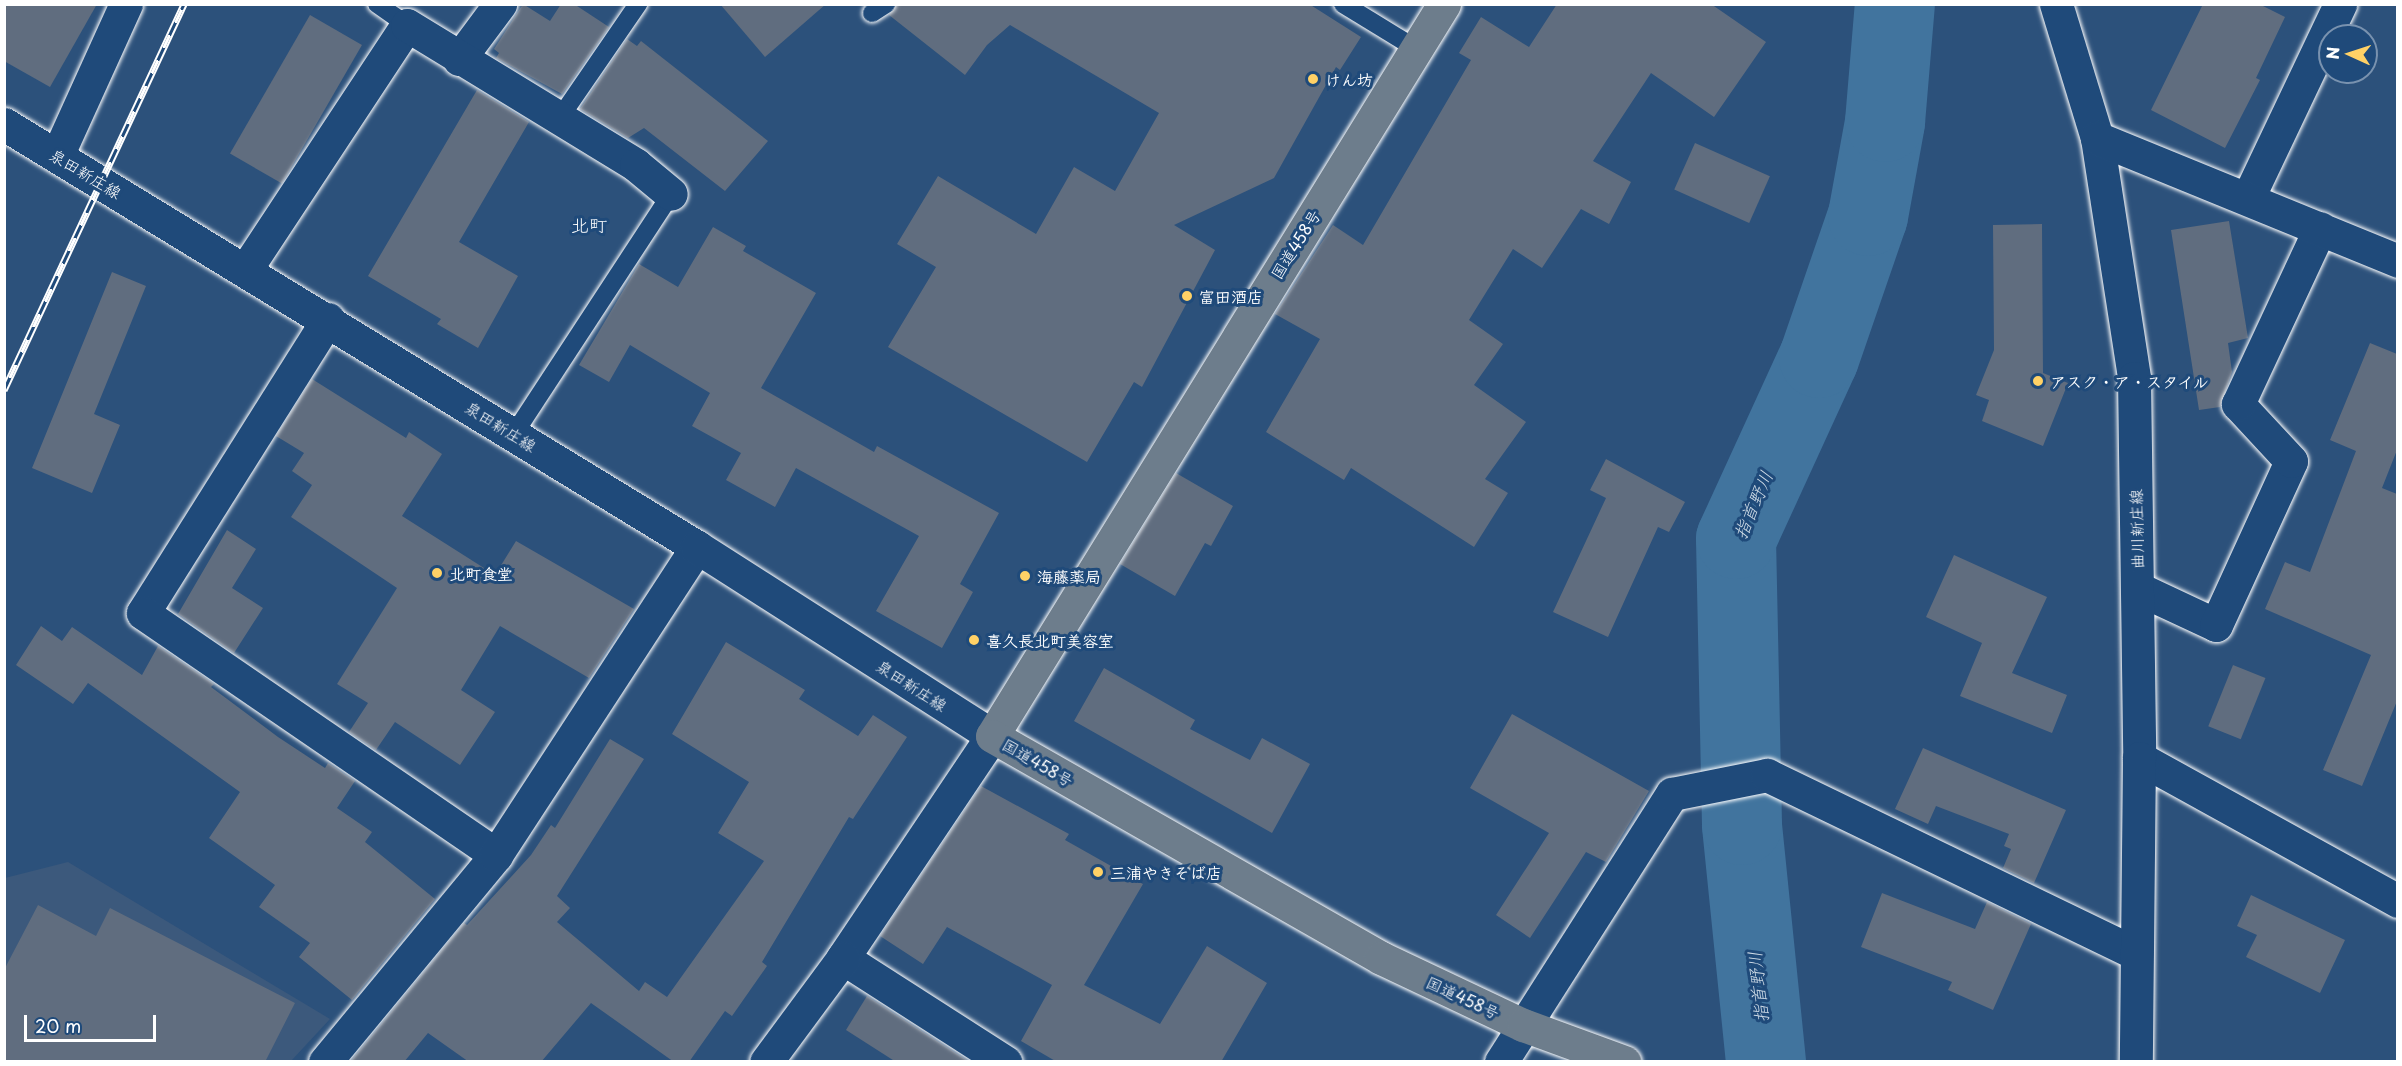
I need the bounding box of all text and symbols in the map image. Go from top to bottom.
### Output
north arrow [2318,24,2378,84]
text: N [2320,46,2344,60]
place label: けん坊 [1325,69,1373,89]
marker: けん坊 [1306,72,1320,86]
street label: 泉田新庄線 [47,144,125,202]
street label: 国道458号 [1266,206,1324,282]
district label: 北町 [571,214,607,236]
place label: 富田酒店 [1199,286,1263,306]
marker: 富田酒店 [1180,289,1194,303]
place label: アスク・ア・スタイル [2050,371,2210,391]
marker: アスク・ア・スタイル [2031,374,2045,388]
street label: 泉田新庄線 [462,397,540,455]
water label: 指首野川 [1729,468,1777,542]
street label: 曲川新庄線 [2126,489,2146,569]
place label: 北町食堂 [449,563,513,583]
marker: 北町食堂 [430,566,444,580]
place label: 海藤薬局 [1037,566,1101,586]
marker: 海藤薬局 [1018,569,1032,583]
place label: 喜久長北町美容室 [986,630,1114,650]
marker: 喜久長北町美容室 [967,633,981,647]
street label: 泉田新庄線 [873,655,951,715]
street label: 国道458号 [999,734,1077,790]
place label: 三浦やきそば店 [1110,862,1222,882]
marker: 三浦やきそば店 [1091,865,1105,879]
water label: 指首野川 [1743,950,1773,1024]
street label: 国道458号 [1423,972,1503,1022]
scale bar [27,1003,159,1041]
text: 20 m [35,1012,81,1039]

